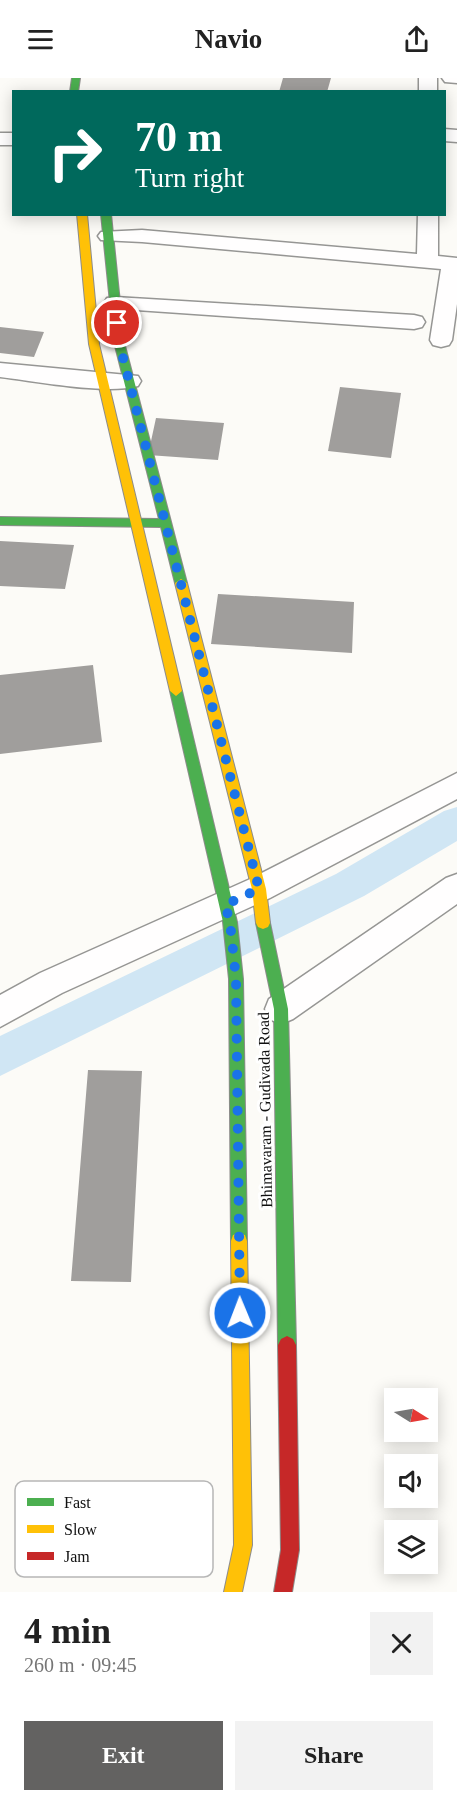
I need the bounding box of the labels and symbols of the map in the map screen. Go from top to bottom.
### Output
pin [91,297,142,348]
street label: Bhimavaram - Gudivada Road [255,1012,275,1208]
position arrow [208,1281,272,1345]
north arrow [384,1388,438,1442]
legend [15,1481,213,1577]
text: Fast [64,1494,91,1511]
text: Slow [64,1521,97,1538]
text: Jam [64,1548,90,1565]

